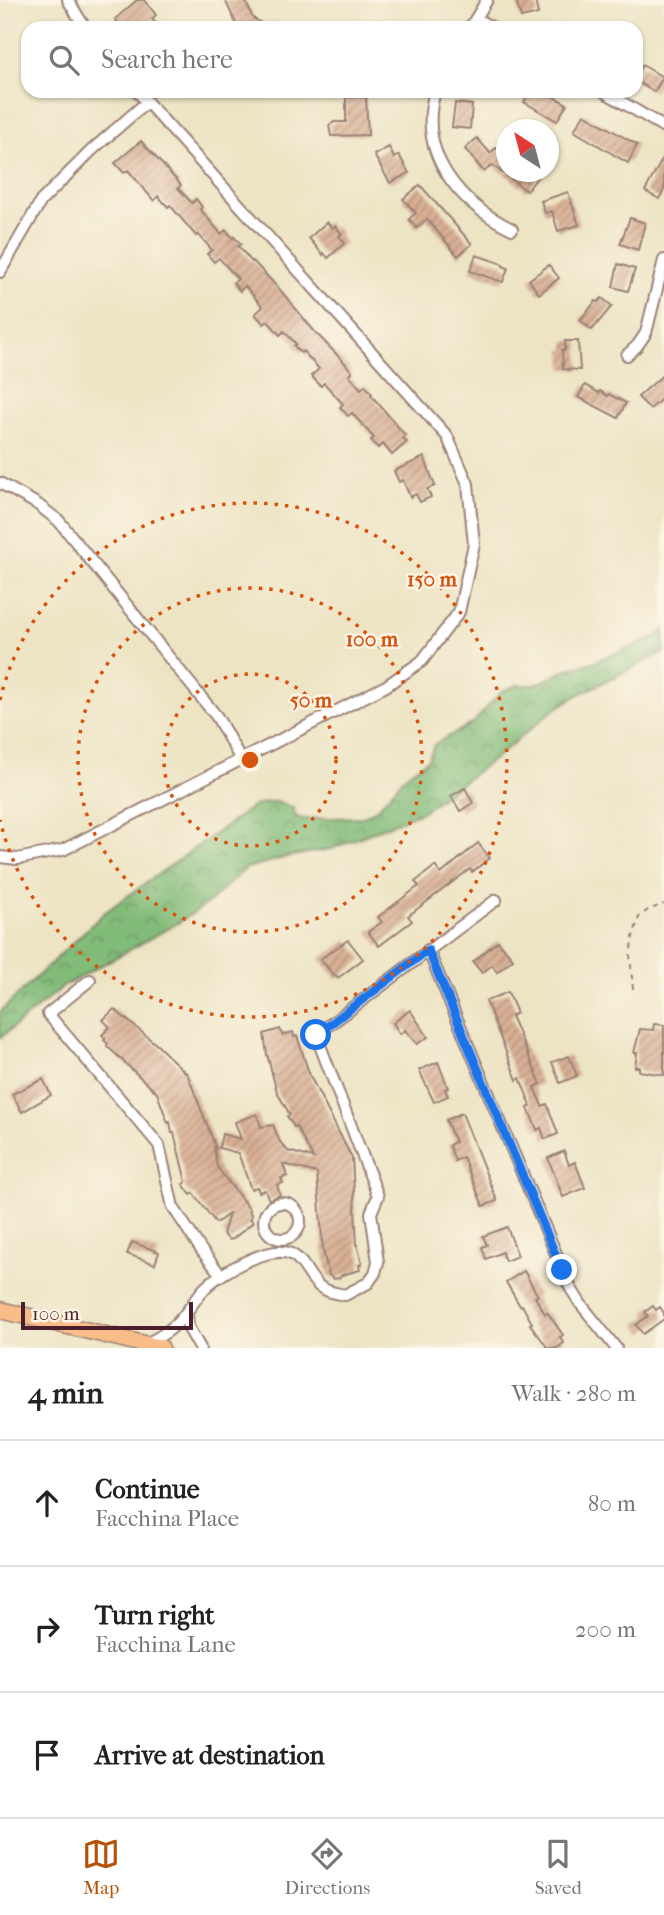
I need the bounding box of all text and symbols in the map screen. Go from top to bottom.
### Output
search box [21,21,643,98]
icon: search [45,41,83,79]
text: Search here [101,44,233,75]
north arrow [496,119,559,182]
text: 150 m [407,567,458,591]
text: 100 m [346,627,399,651]
text: 50 m [290,688,333,712]
centre of rings [238,748,262,772]
route start [300,1019,331,1050]
route end [546,1254,577,1285]
scale bar [21,1299,192,1331]
text: 100 m [32,1303,80,1325]
text: 4 min [28,1376,103,1411]
text: Walk · 280 m [512,1380,636,1407]
text: Continue [95,1474,200,1505]
icon: ahead [28,1484,66,1522]
text: 80 m [588,1490,636,1517]
text: Facchina Place [95,1505,239,1532]
text: Turn right [95,1600,215,1631]
icon: right [28,1610,66,1648]
text: 200 m [575,1616,636,1643]
text: Facchina Lane [95,1631,236,1658]
icon: arrive [28,1736,66,1774]
text: Arrive at destination [95,1740,325,1771]
tab: Map [82,1835,120,1899]
tab: Directions [285,1835,370,1899]
tab: Saved [535,1835,582,1899]

